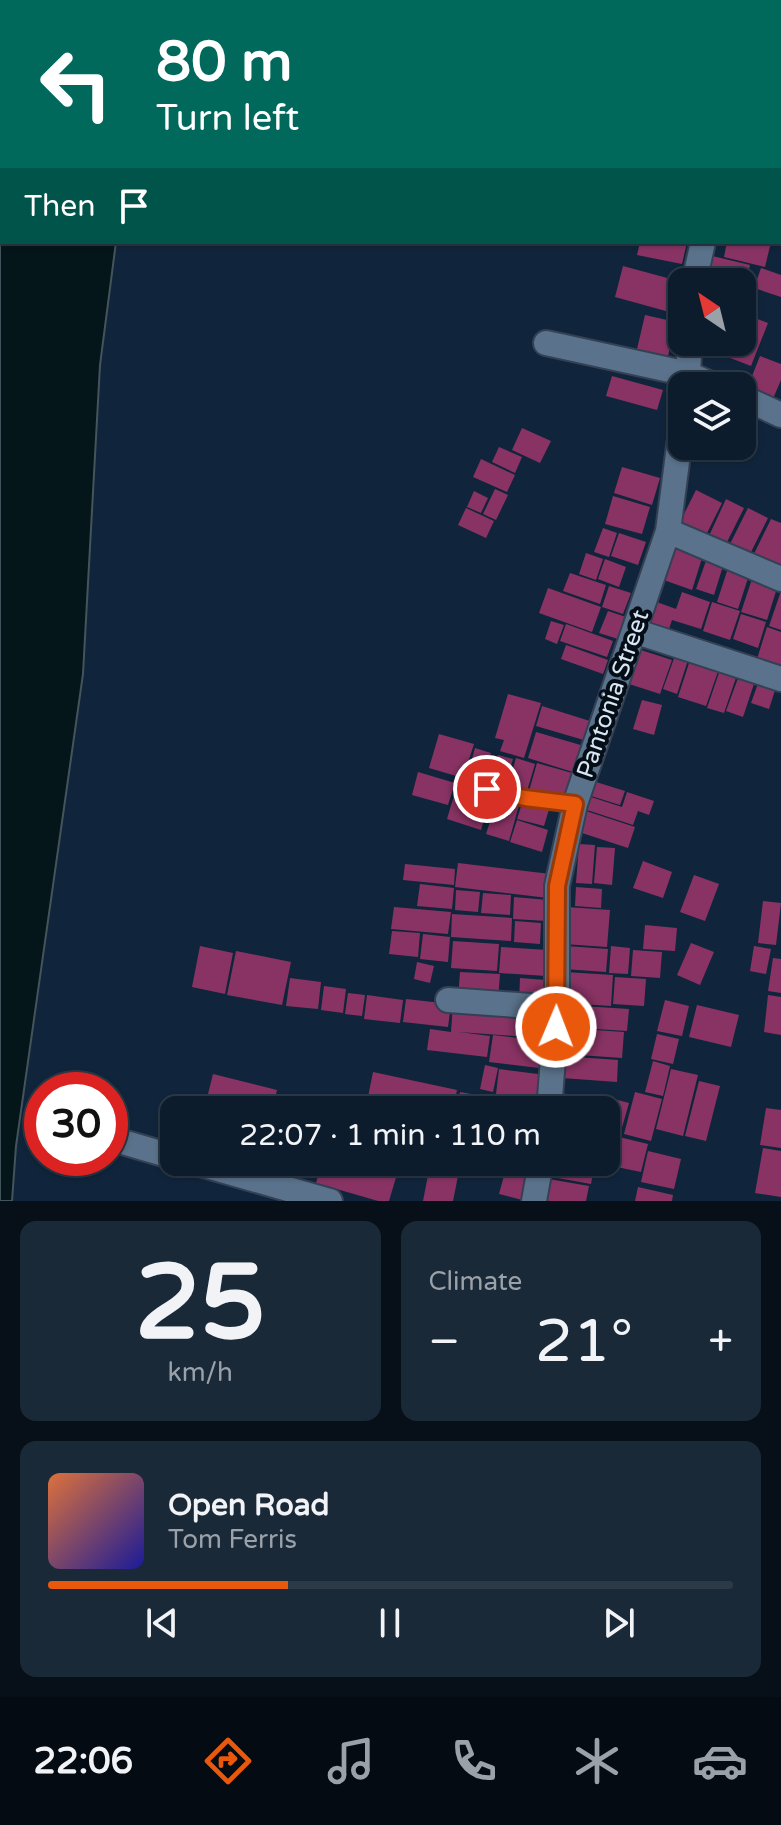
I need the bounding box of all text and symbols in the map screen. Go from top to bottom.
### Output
text: 80 m [156,29,292,96]
icon: left [24,32,128,136]
text: Turn left [156,97,299,140]
icon: arrive [112,184,156,228]
text: Then [24,188,96,225]
north arrow [668,268,756,356]
map controls [668,268,756,460]
button: layers [668,372,756,460]
street label: Pantonia Street [571,606,655,782]
pin [453,755,521,823]
icon: arrive [465,767,509,811]
position arrow [514,985,598,1069]
speed limit sign: 30 [24,1072,128,1176]
text: 22:07 · 1 min · 110 m [239,1117,541,1154]
text: 25 [135,1242,266,1367]
text: Climate [429,1266,522,1297]
text: 21° [535,1306,633,1378]
text: − [429,1316,460,1369]
text: + [708,1316,733,1369]
text: km/h [168,1357,233,1388]
text: Open Road [168,1487,329,1524]
text: Tom Ferris [168,1524,297,1555]
icon: previous [140,1601,184,1645]
icon: pause [368,1601,412,1645]
icon: next [597,1601,641,1645]
icon: directions [200,1733,256,1789]
icon: music [323,1733,379,1789]
icon: phone [446,1733,502,1789]
icon: climate [569,1733,625,1789]
icon: car [692,1733,748,1789]
text: 22:06 [33,1740,133,1783]

